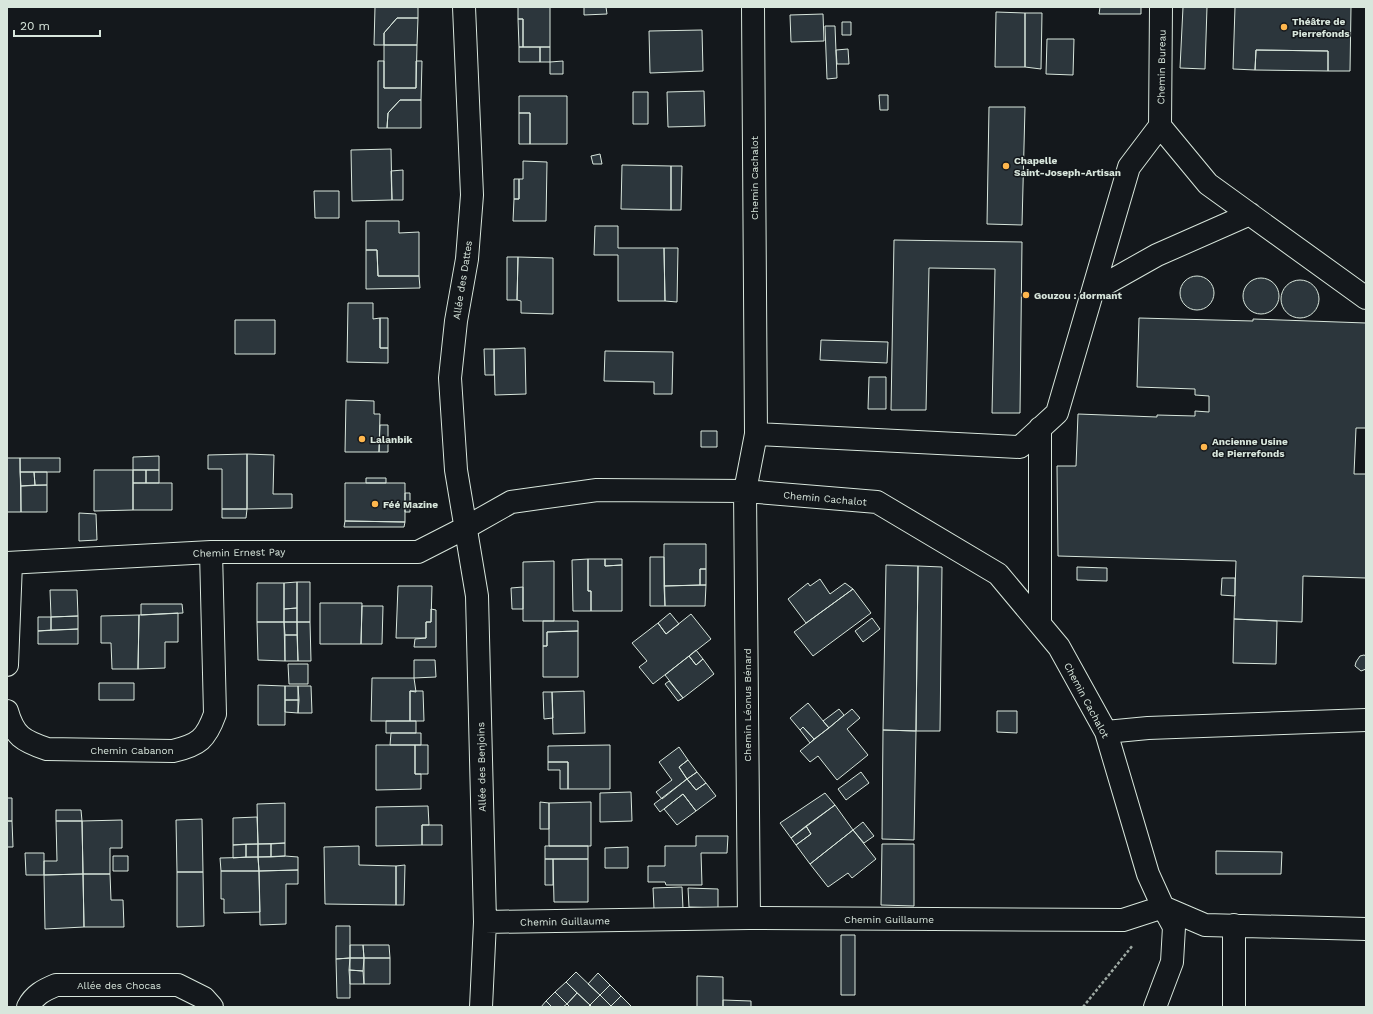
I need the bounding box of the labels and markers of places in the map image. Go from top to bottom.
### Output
place label: Théâtre de Pierrefonds [1292,16,1350,39]
marker: Théâtre de Pierrefonds [1279,22,1289,32]
place label: Chapelle Saint-Joseph-Artisan [1014,155,1121,178]
marker: Chapelle Saint-Joseph-Artisan [1001,161,1011,171]
marker: Gouzou : dormant [1021,290,1031,300]
place label: Gouzou : dormant [1034,290,1123,301]
marker: Lalanbik [357,434,367,444]
place label: Lalanbik [370,434,413,445]
place label: Ancienne Usine de Pierrefonds [1212,436,1288,459]
marker: Ancienne Usine de Pierrefonds [1199,442,1209,452]
marker: Féé Mazine [370,499,380,509]
place label: Féé Mazine [383,499,438,510]

